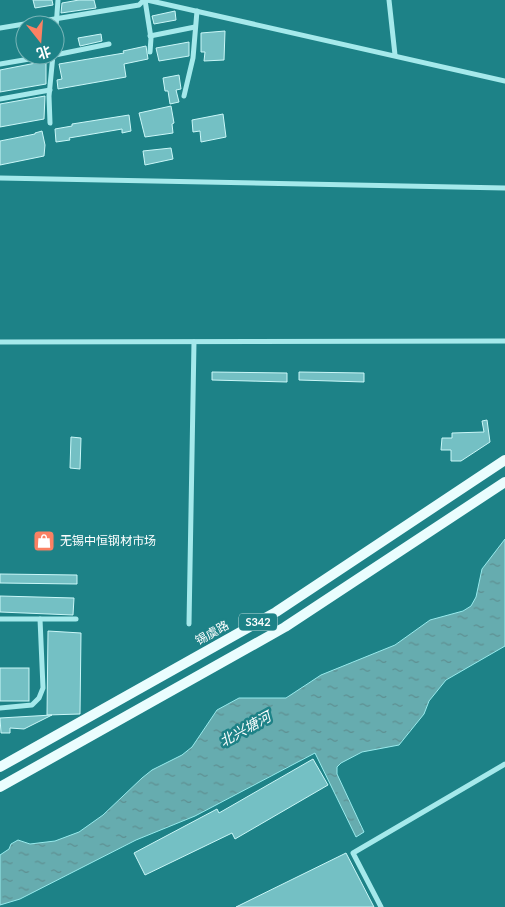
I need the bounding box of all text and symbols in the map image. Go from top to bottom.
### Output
north arrow [15,15,65,65]
text: 北 [35,43,53,63]
shop icon: 无锡中恒钢材市场 [32,529,56,553]
place label: 无锡中恒钢材市场 [60,533,156,548]
road number: S342 [239,614,277,630]
street label: 锡虞路 [192,617,231,648]
water label: 北兴塘河 [216,706,276,750]

